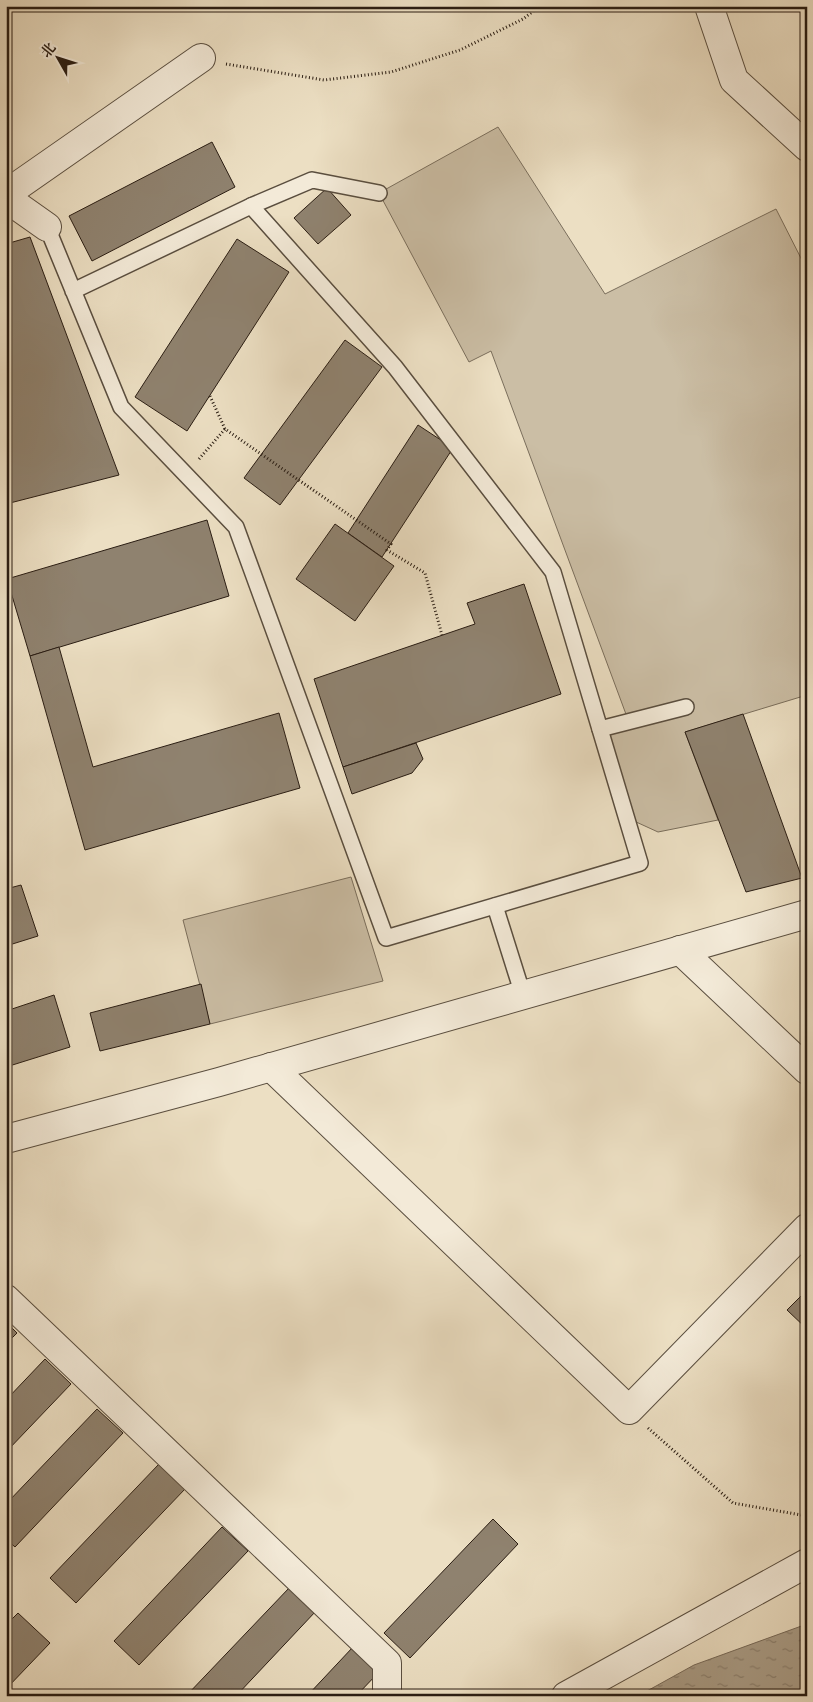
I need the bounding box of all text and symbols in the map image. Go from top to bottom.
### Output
north arrow [32,32,82,82]
text: 北 [37,39,62,63]

